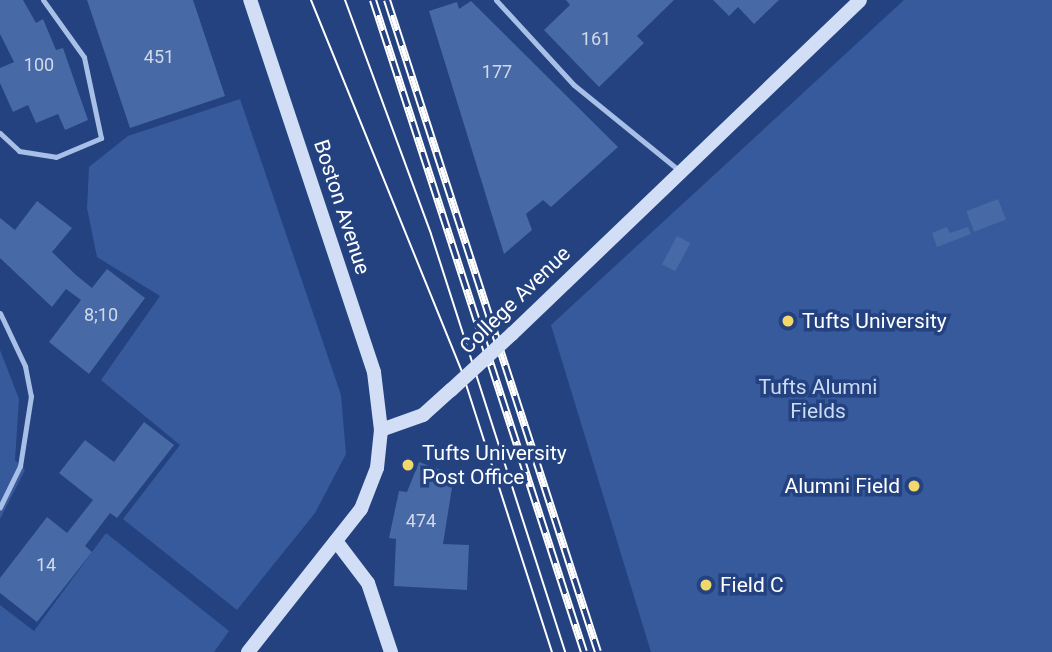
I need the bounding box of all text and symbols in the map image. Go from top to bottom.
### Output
house number: 161 [581,28,611,50]
house number: 451 [144,46,174,68]
house number: 100 [24,54,54,76]
house number: 177 [482,61,512,83]
street label: Boston Avenue [308,137,376,277]
street label: College Avenue [455,241,575,359]
house number: 8;10 [84,304,118,326]
place label: Tufts University [802,308,947,334]
marker: Tufts University [780,313,796,329]
park label: Tufts Alumni Fields [759,374,877,424]
place label: Tufts University Post Office [422,440,567,490]
marker: Tufts University Post Office [400,457,416,473]
place label: Alumni Field [784,473,900,499]
marker: Alumni Field [906,478,922,494]
house number: 474 [406,510,436,532]
house number: 14 [36,554,56,576]
place label: Field C [720,572,784,598]
marker: Field C [698,577,714,593]

